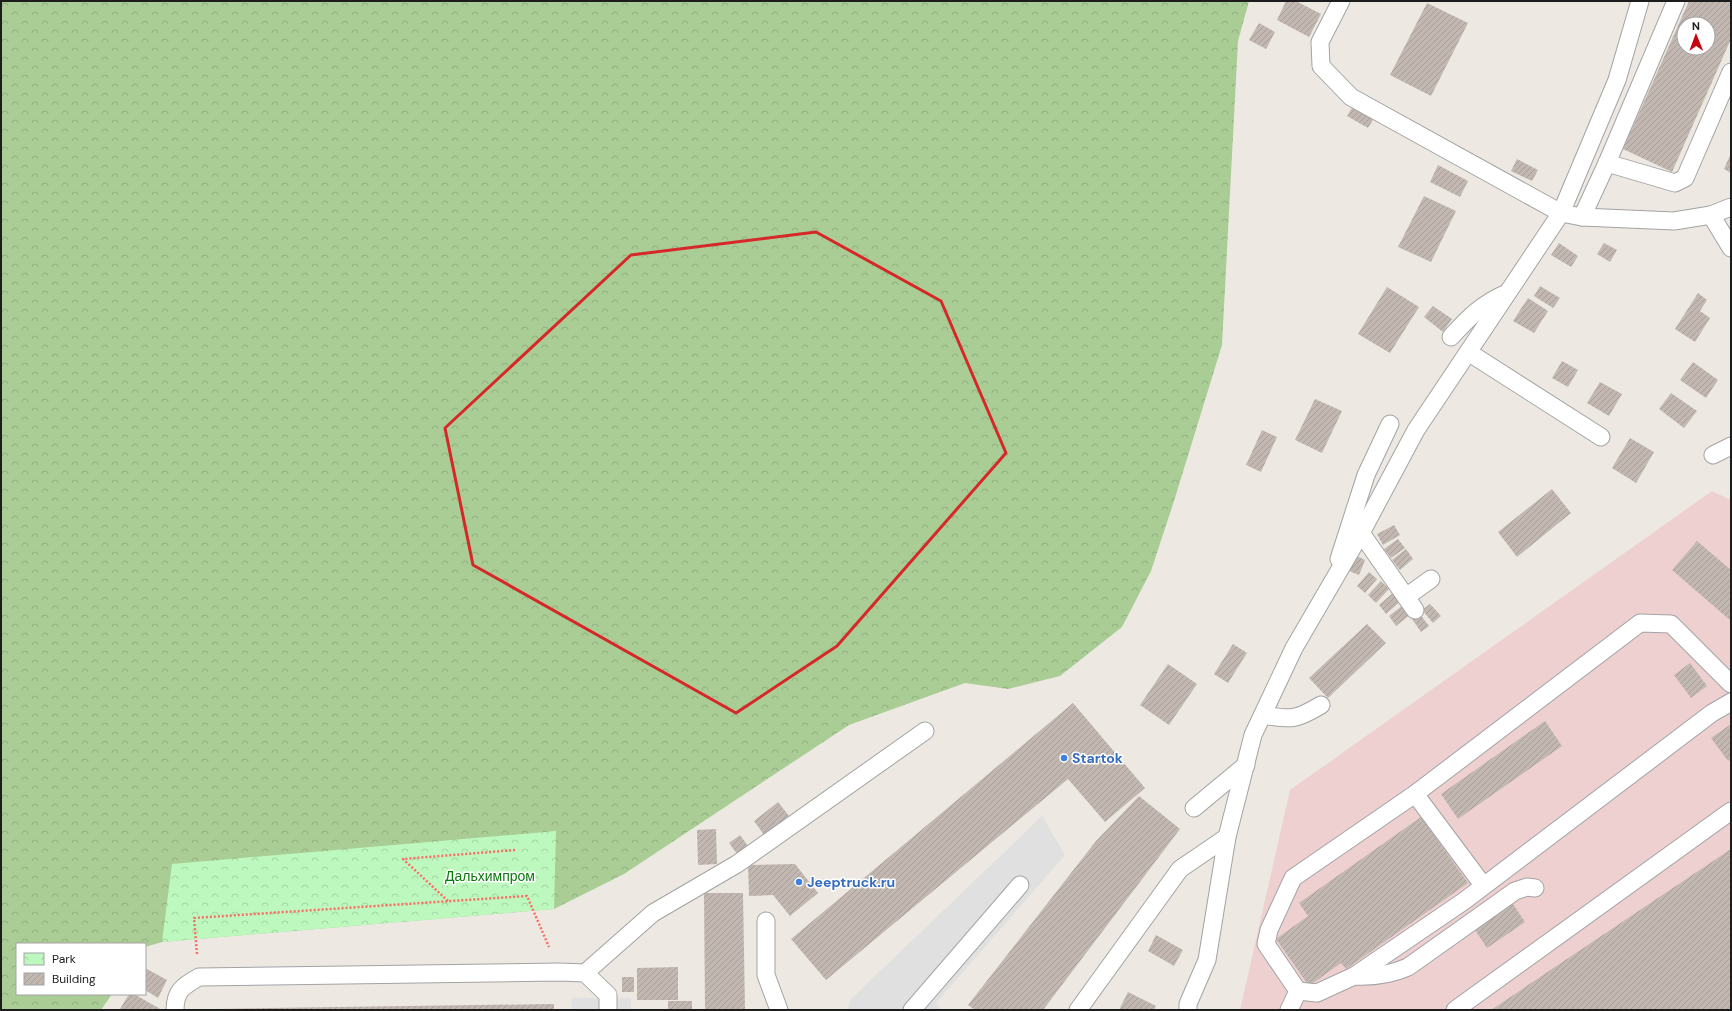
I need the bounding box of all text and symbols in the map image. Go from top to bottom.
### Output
north arrow [1676,16,1716,56]
text: N [1692,19,1700,33]
place label: Startok [1072,749,1123,767]
marker: Startok [1059,753,1069,763]
park label: Дальхимпром [445,867,535,885]
place label: Jeeptruck.ru [807,873,895,891]
marker: Jeeptruck.ru [794,877,804,887]
legend [16,943,146,995]
text: Park [52,951,76,967]
text: Building [52,971,96,987]

